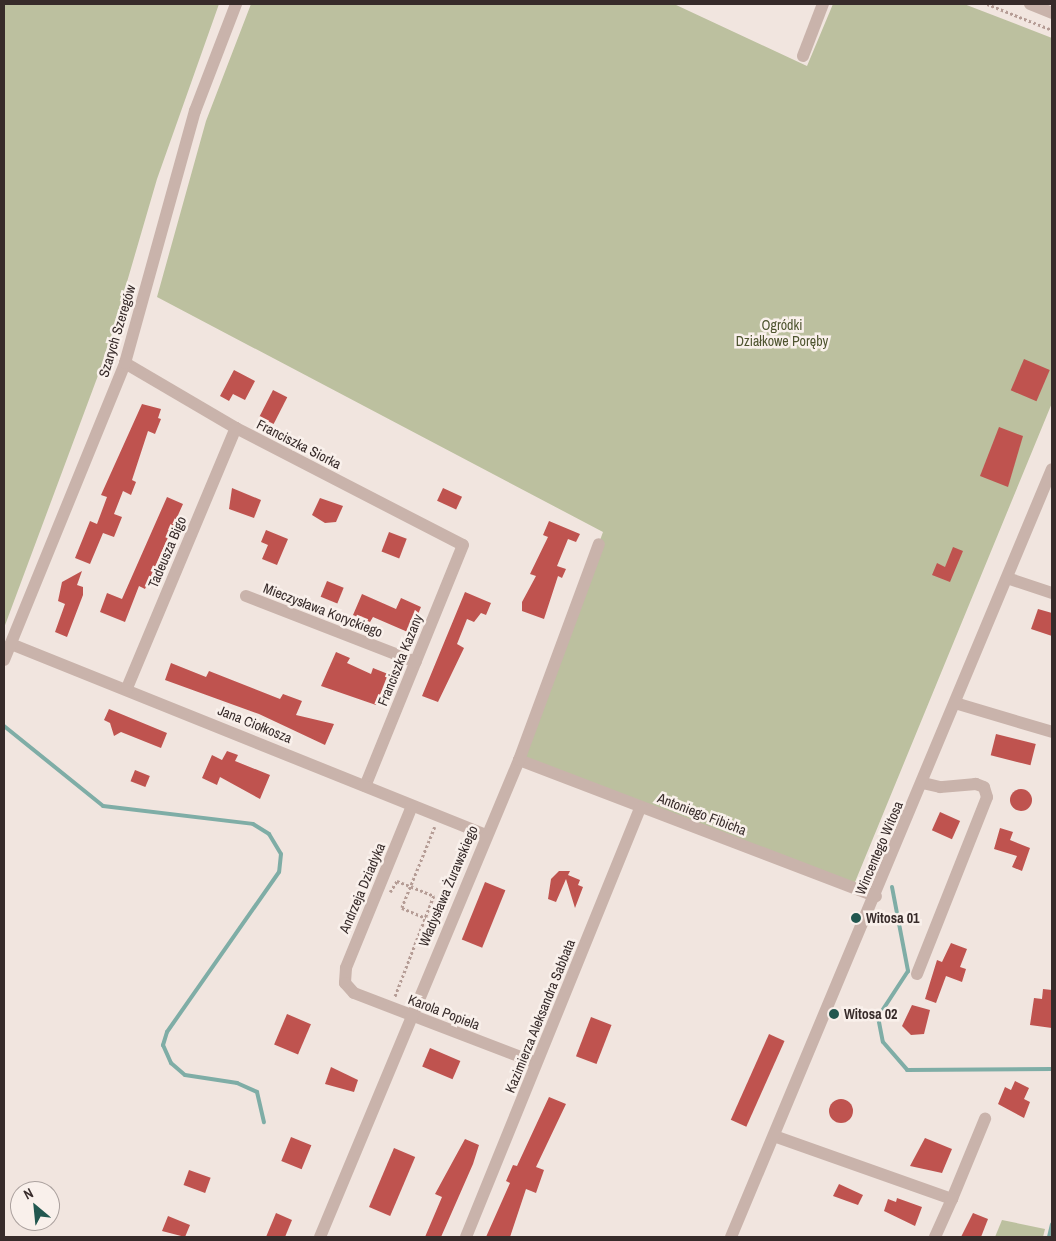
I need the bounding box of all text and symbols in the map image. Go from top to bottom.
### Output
street label: Szarych Szeregów [95,283,139,379]
park label: Ogródki Działkowe Poręby [736,317,828,350]
street label: Franciszka Siorka [254,416,344,472]
street label: Tadeusza Bigo [144,514,190,590]
street label: Mieczysława Koryckiego [261,580,385,640]
street label: Franciszka Kazany [374,612,426,708]
street label: Jana Ciołkosza [215,702,295,746]
street label: Antoniego Fibicha [655,789,749,839]
street label: Wincentego Witosa [852,799,906,897]
street label: Władysława Żurawskiego [415,823,481,949]
street label: Andrzeja Dziadyka [335,840,389,936]
place label: Witosa 01 [866,910,919,926]
marker: Witosa 01 [850,912,862,924]
street label: Kazimierza Aleksandra Sabbata [501,937,579,1095]
street label: Karola Popiela [406,991,482,1033]
place label: Witosa 02 [844,1006,897,1022]
marker: Witosa 02 [828,1008,840,1020]
north arrow [10,1181,60,1231]
text: N [21,1184,36,1204]

